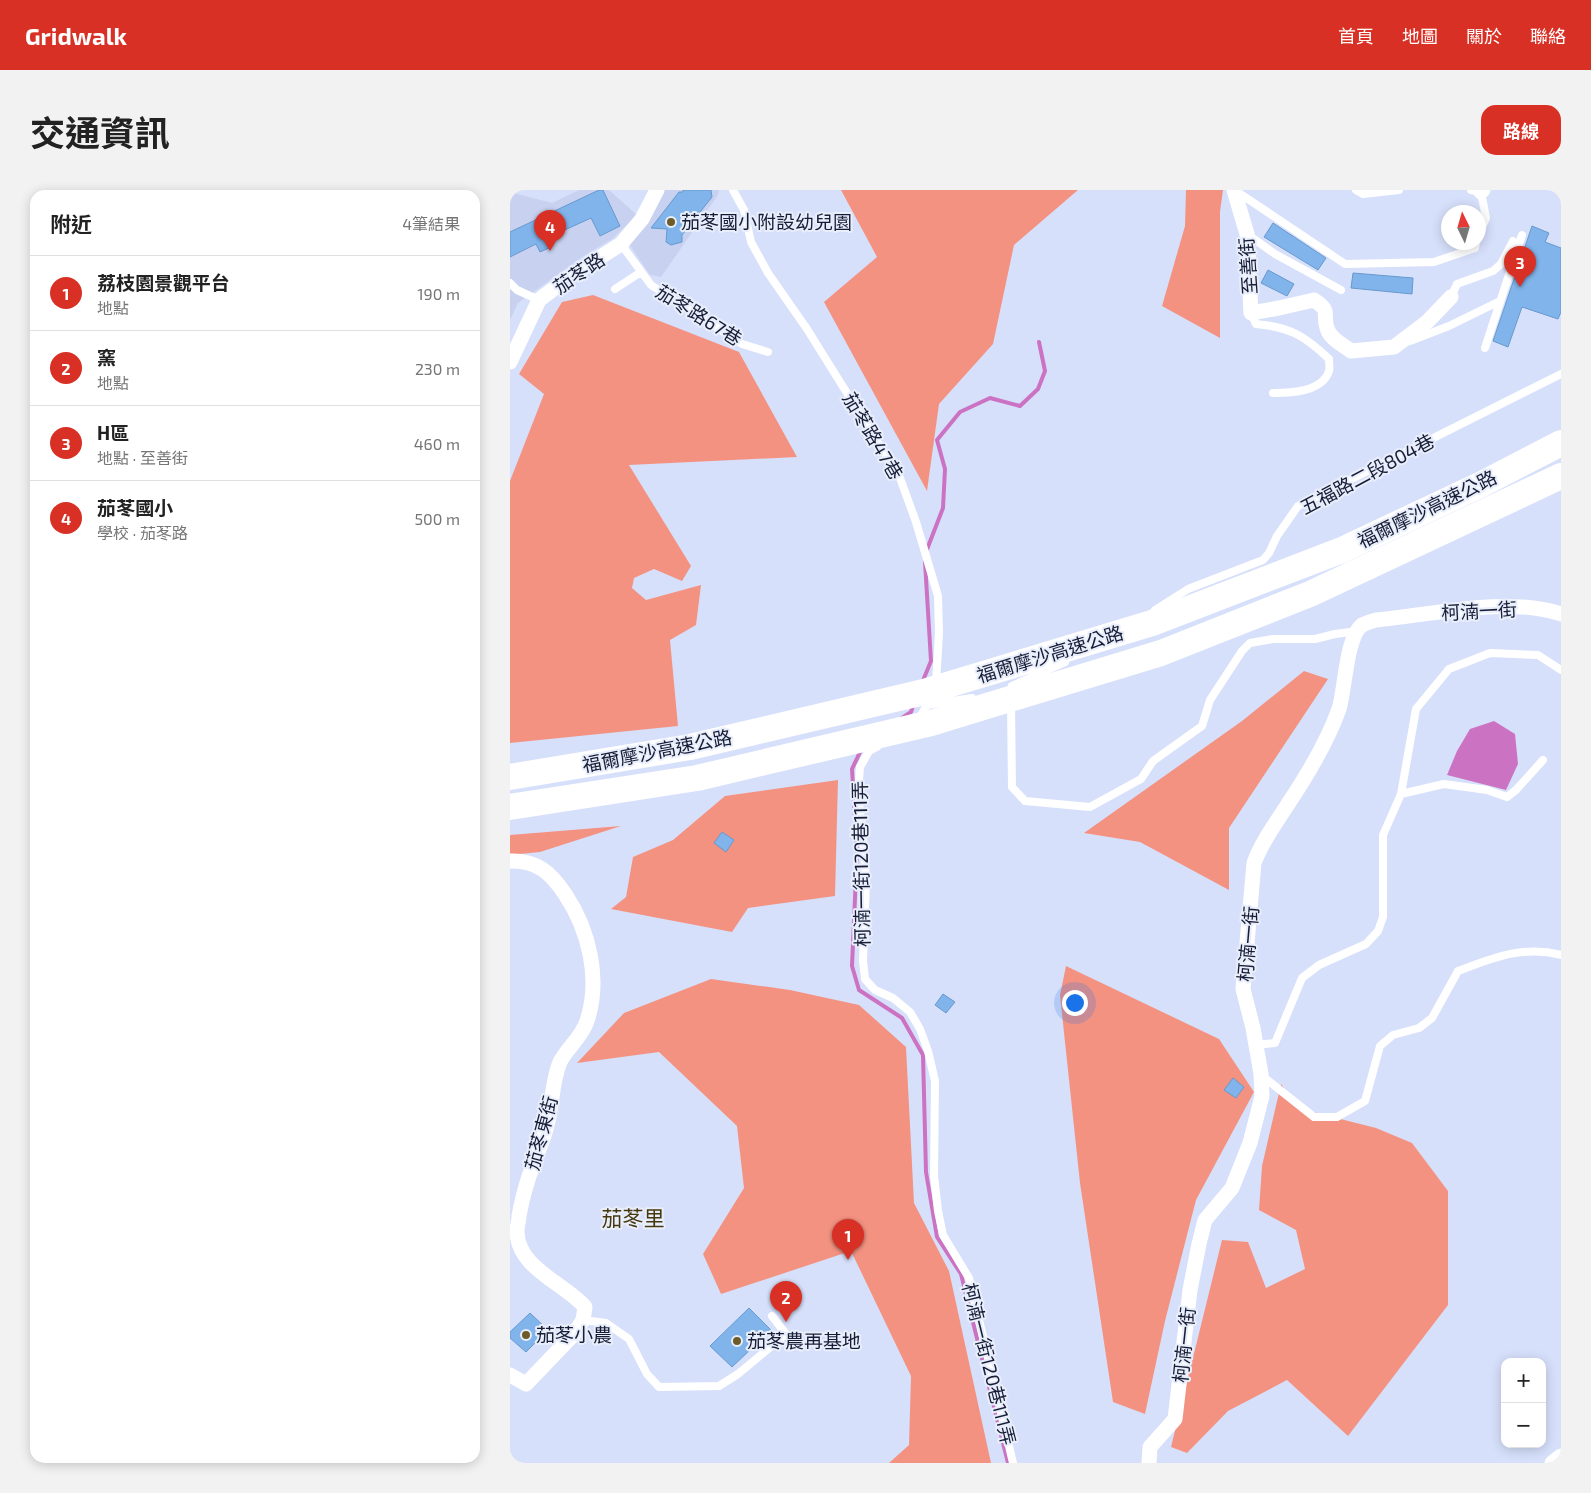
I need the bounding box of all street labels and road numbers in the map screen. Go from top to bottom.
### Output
street label: 至善街 [1234,237,1261,295]
street label: 茄苳路 [549,247,609,298]
street label: 茄苳路67巷 [652,279,746,350]
street label: 茄苳路47巷 [838,388,908,483]
street label: 五福路二段804巷 [1296,429,1438,519]
street label: 福爾摩沙高速公路 [1353,465,1500,552]
street label: 柯湳一街 [1440,597,1518,624]
street label: 福爾摩沙高速公路 [974,620,1126,687]
street label: 福爾摩沙高速公路 [580,725,734,776]
street label: 柯湳一街120巷111弄 [848,781,873,947]
street label: 柯湳一街 [1233,905,1262,983]
street label: 茄苳東街 [520,1093,561,1173]
street label: 柯湳一街120巷111弄 [958,1280,1021,1447]
street label: 柯湳一街 [1168,1306,1199,1384]

